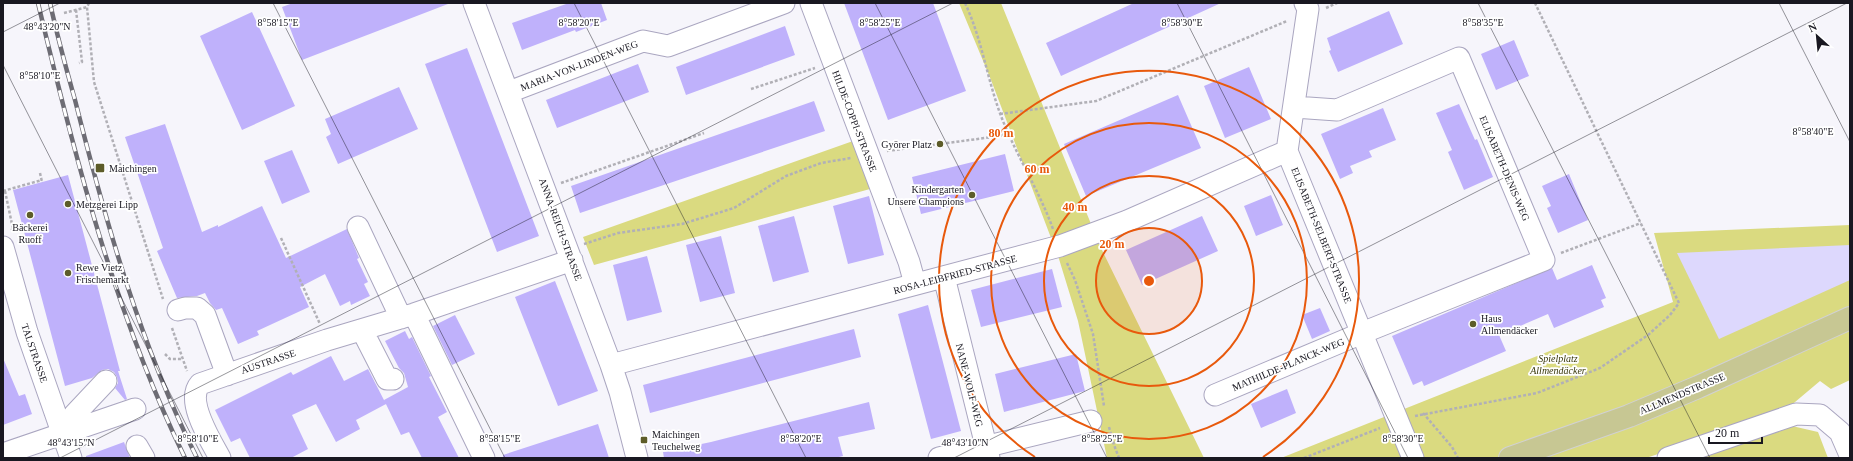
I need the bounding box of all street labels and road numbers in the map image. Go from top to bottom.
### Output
street label: MARIA-VON-LINDEN-WEG [519,38,639,93]
street label: HILDE-COPPI-STRASSE [830,69,879,173]
street label: ELISABETH-DENIS-WEG [1477,114,1532,222]
street label: ELISABETH-SELBERT-STRASSE [1289,166,1354,305]
street label: ANNA-REICH-STRASSE [537,176,584,282]
street label: ROSA-LEIBFRIED-STRASSE [892,253,1018,296]
street label: TALSTRASSE [19,322,50,384]
street label: MATHILDE-PLANCK-WEG [1231,336,1346,393]
street label: NANE-WOLF-WEG [954,342,985,428]
street label: AUSTRASSE [239,347,297,376]
street label: ALLMENDSTRASSE [1638,370,1727,416]

